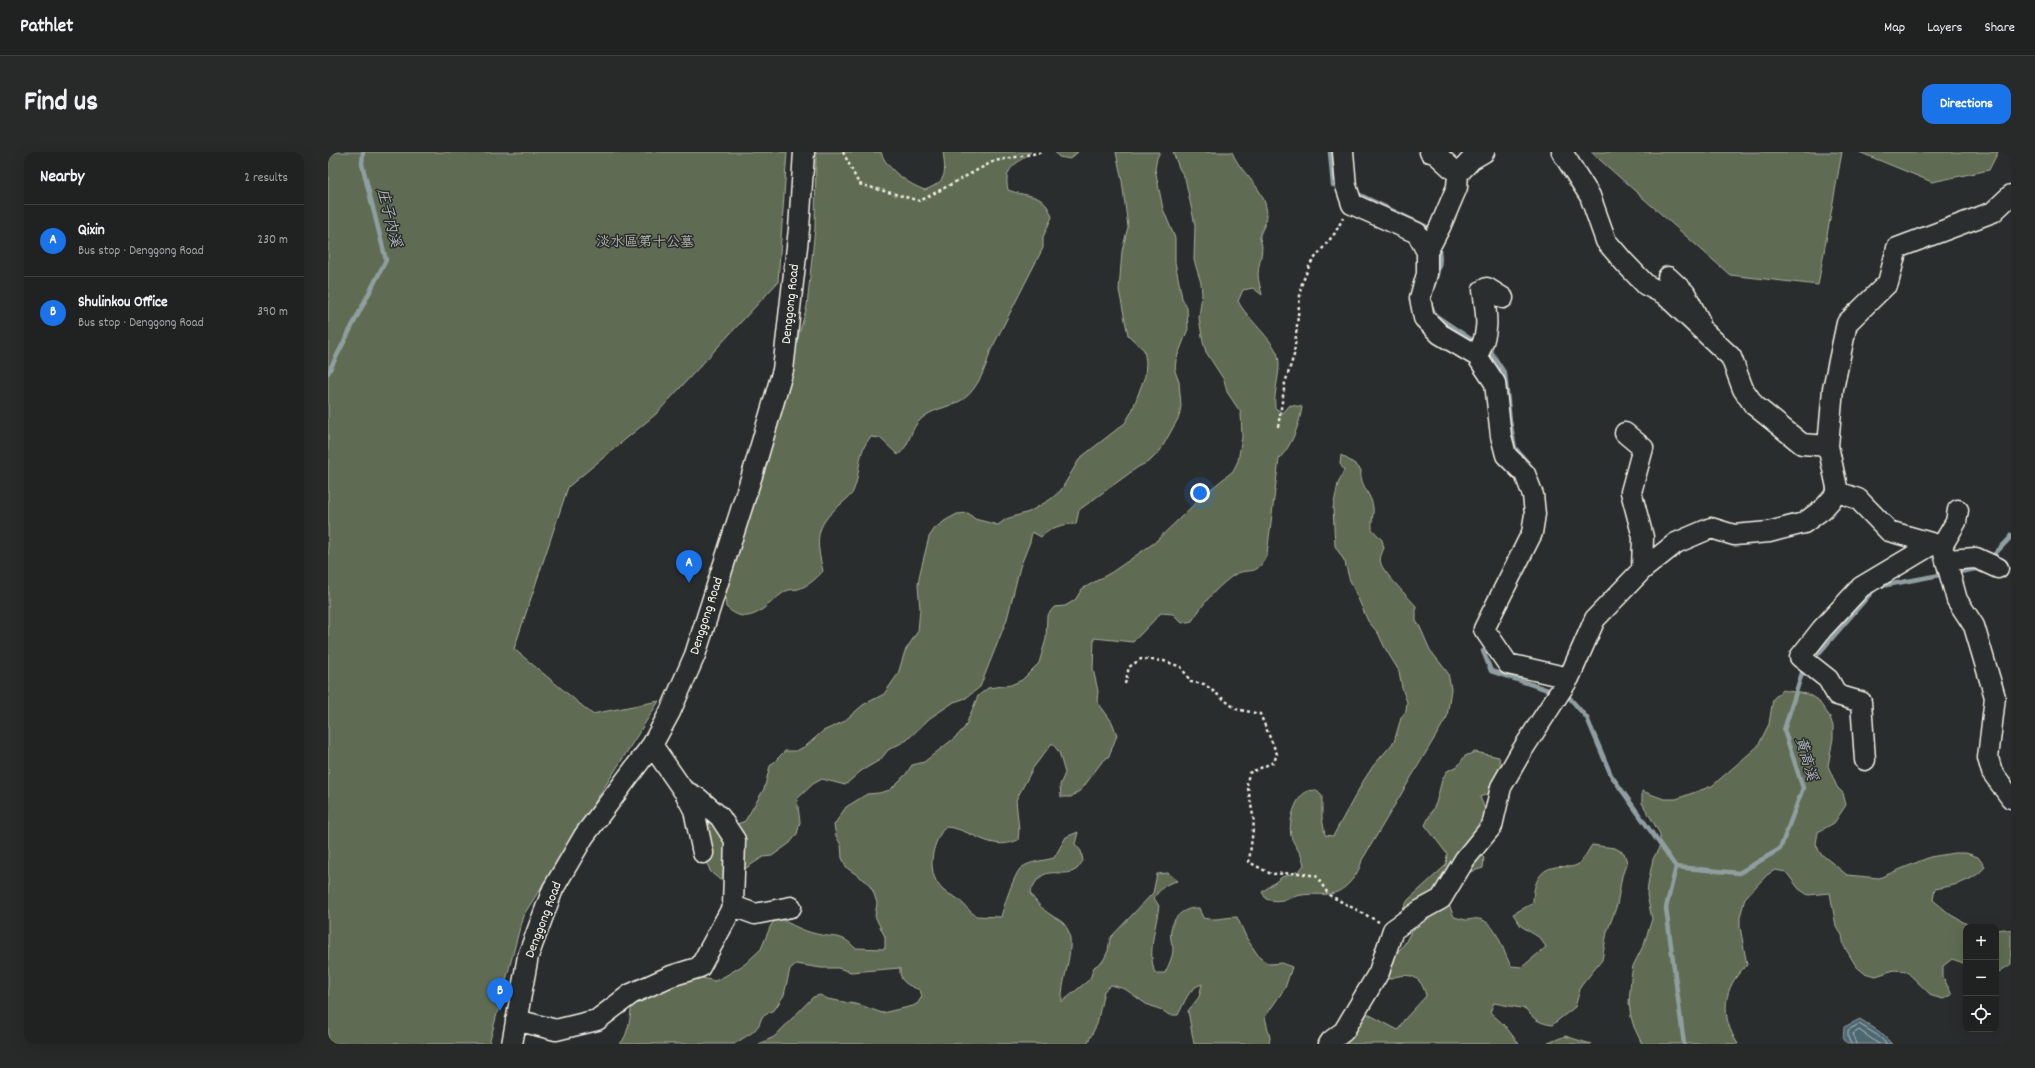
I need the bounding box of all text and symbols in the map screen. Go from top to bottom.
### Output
text: Pathlet [20,14,73,41]
text: Map [1884,18,1905,38]
text: Layers [1927,18,1962,38]
text: Share [1984,18,2015,38]
text: Find us [24,84,98,124]
button: Directions [1922,84,2011,124]
text: Nearby [40,166,84,190]
text: 2 results [244,169,288,188]
water label: 庄子內溪 [370,186,406,251]
text: Qixin [78,220,105,242]
text: A [49,231,57,250]
text: 230 m [258,231,288,250]
park label: 淡水區第十公墓 [596,233,694,253]
text: Bus stop · Denggong Road [78,242,204,261]
street label: Denggong Road [777,263,805,345]
text: Shulinkou Office [78,292,168,314]
text: B [50,303,56,322]
text: 390 m [257,303,288,322]
text: Bus stop · Denggong Road [78,314,204,333]
your location [1190,483,1210,503]
pin: A [676,550,702,583]
street label: Denggong Road [685,575,729,657]
water label: 黃高溪 [1788,734,1822,785]
street label: Denggong Road [520,879,568,961]
map controls [1963,924,1999,1032]
button: + [1963,924,1999,960]
button: − [1963,960,1999,996]
pin: B [487,978,513,1011]
button: locate [1963,996,1999,1032]

